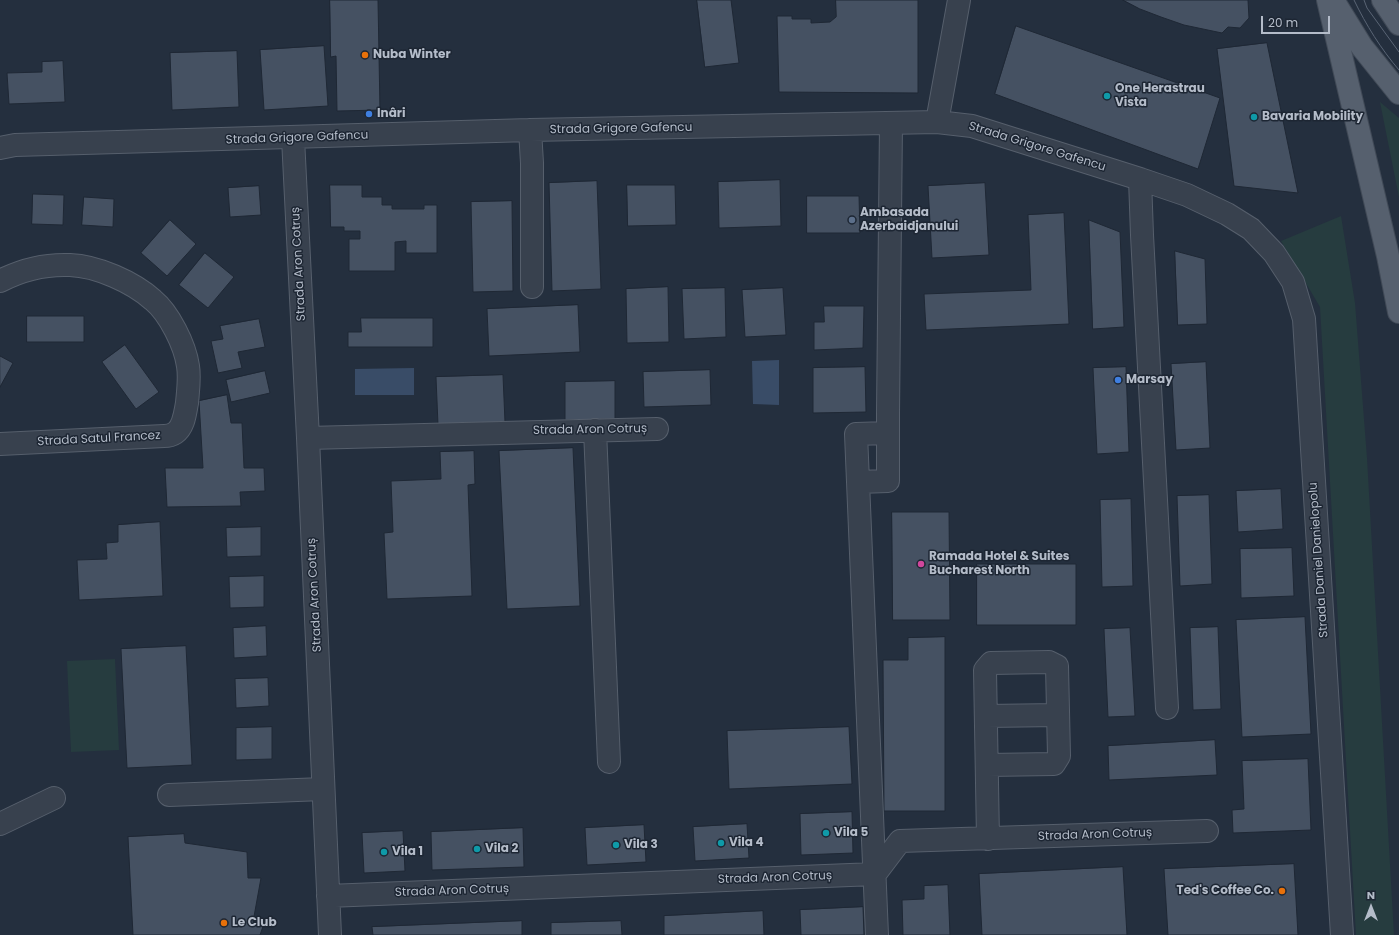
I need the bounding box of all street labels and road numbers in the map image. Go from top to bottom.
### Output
street label: Strada Grigore Gafencu [967,119,1107,175]
street label: Strada Grigore Gafencu [550,121,692,137]
street label: Strada Grigore Gafencu [226,128,368,148]
street label: Strada Aron Cotruș [289,207,309,321]
street label: Strada Aron Cotruș [533,422,647,438]
street label: Strada Satul Francez [37,429,161,449]
street label: Strada Daniel Danielopolu [1306,482,1332,638]
street label: Strada Aron Cotruș [305,538,325,652]
street label: Strada Aron Cotruș [1038,826,1152,844]
street label: Strada Aron Cotruș [718,869,832,887]
street label: Strada Aron Cotruș [395,882,509,900]

